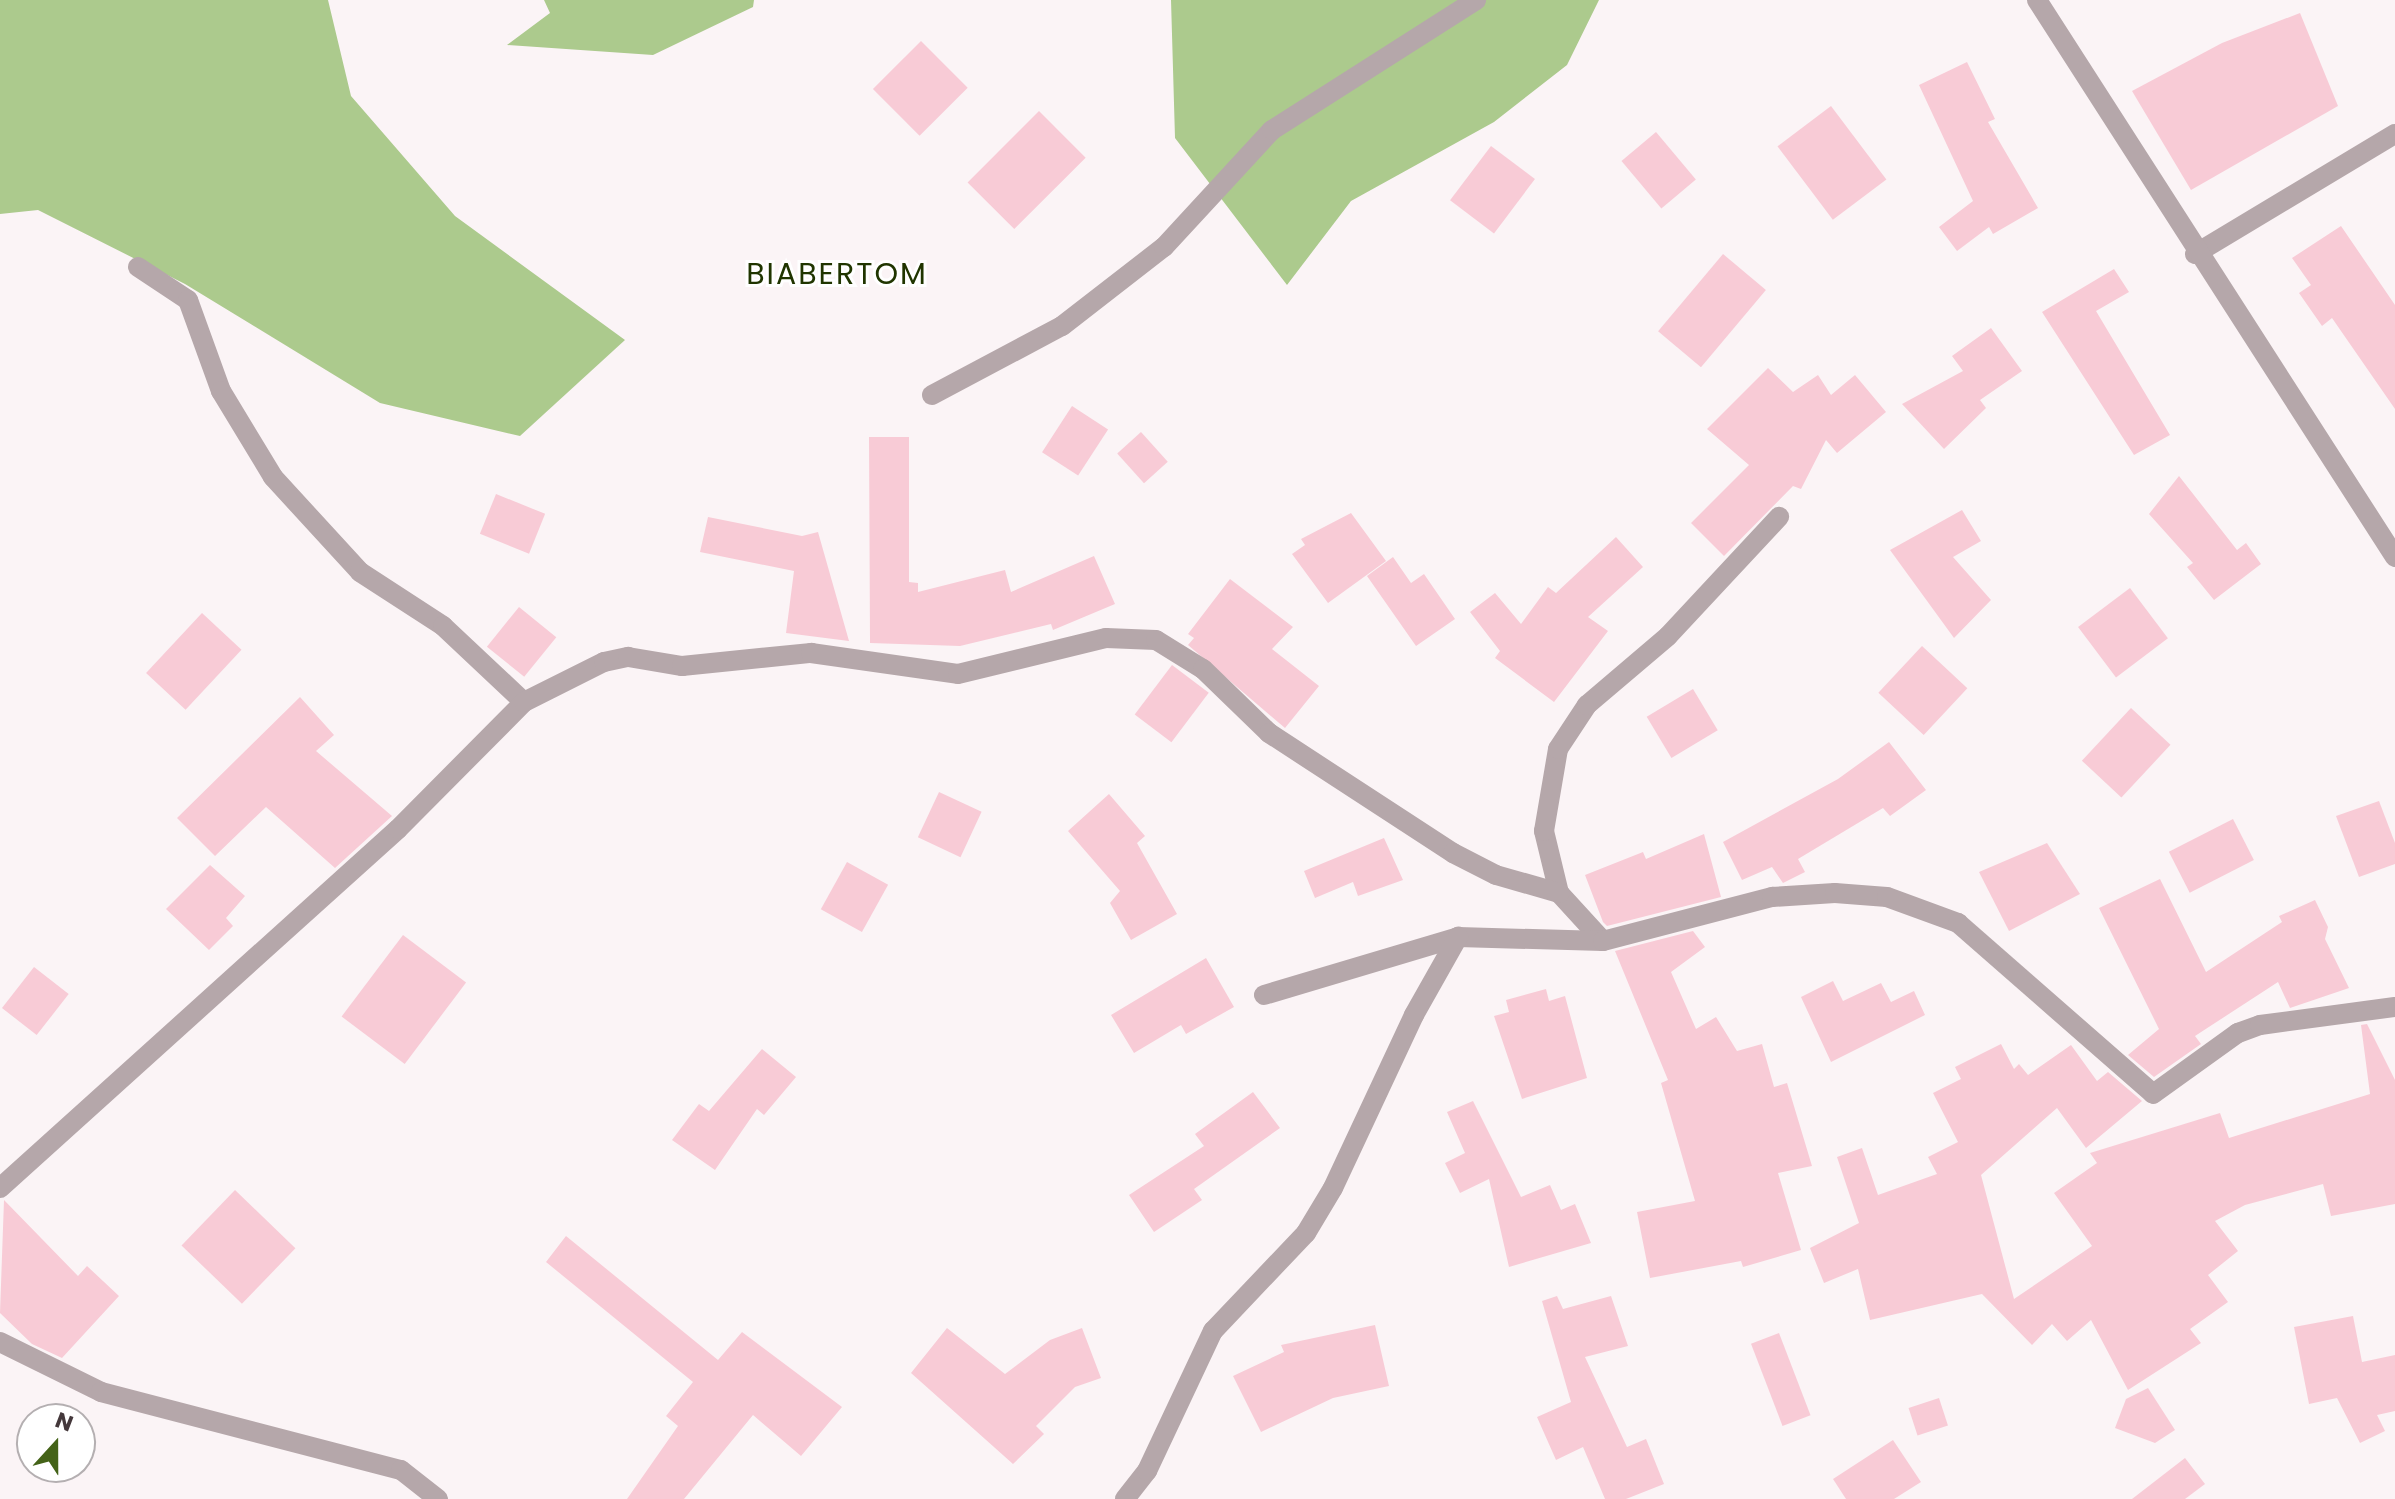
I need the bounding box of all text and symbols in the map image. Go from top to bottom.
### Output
district label: BIABERTOM [746,256,928,292]
north arrow [16,1403,96,1483]
text: N [51,1405,77,1439]

